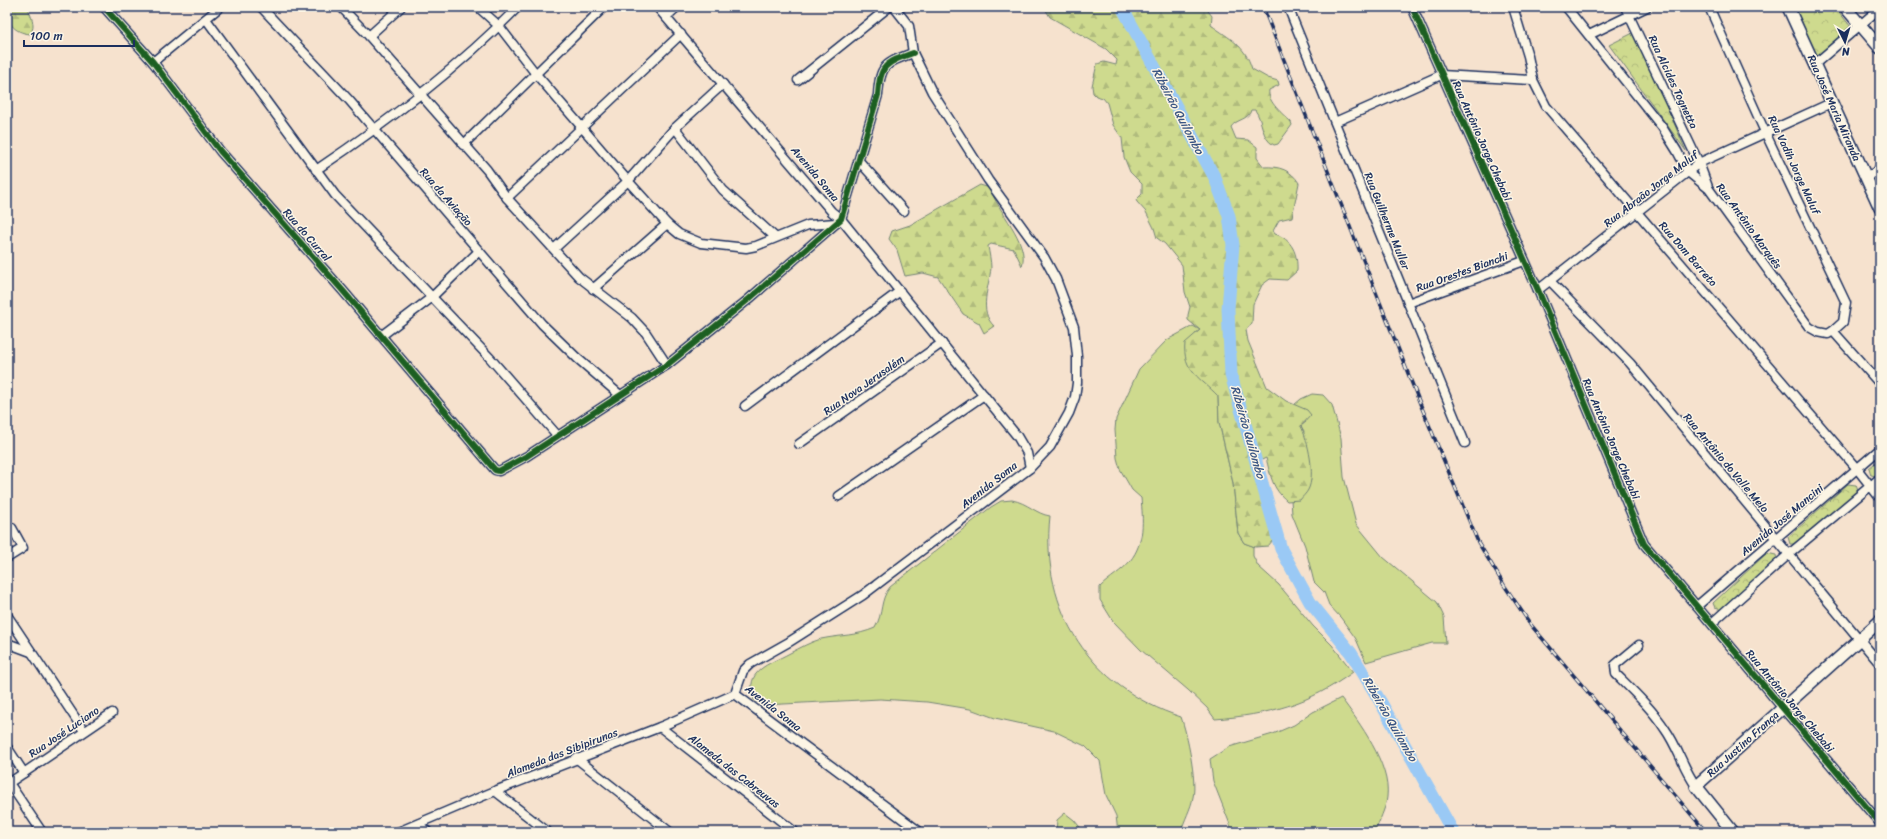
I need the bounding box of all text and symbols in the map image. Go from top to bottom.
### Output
scale bar [24,22,134,48]
north arrow [1825,22,1865,62]
text: 100 m [30,25,63,47]
street label: Rua Alcides Tognetta [1643,32,1703,132]
text: N [1841,42,1851,61]
street label: Rua José Maria Miranda [1802,52,1866,165]
water label: Ribeirão Quilombo [1146,64,1211,159]
street label: Rua Antônio Jorge Chebabi [1447,78,1517,205]
street label: Rua Vadih Jorge Maluf [1763,112,1826,219]
street label: Avenida Soma [785,141,844,206]
street label: Rua Abraão Jorge Maluf [1599,144,1704,232]
street label: Rua da Aviação [415,163,477,231]
street label: Rua Guilherme Muller [1359,169,1416,274]
street label: Rua Antônio Marquês [1711,179,1787,273]
street label: Rua do Curral [278,204,336,267]
street label: Rua Dom Barreto [1654,217,1722,292]
street label: Rua Orestes Bianchi [1413,246,1512,297]
street label: Rua Nova Jerusalém [819,349,909,420]
street label: Rua Antônio Jorge Chebabi [1577,376,1645,503]
water label: Ribeirão Quilombo [1224,383,1272,482]
street label: Rua Antônio do Valle Melo [1678,409,1774,518]
street label: Avenida Soma [956,456,1022,514]
street label: Avenida José Mancini [1735,479,1829,561]
street label: Rua Antônio Jorge Chebabi [1741,645,1840,758]
water label: Ribeirão Quilombo [1357,672,1424,767]
street label: Avenida Soma [740,679,806,737]
street label: Rua José Luciano [25,701,104,763]
street label: Rua Justino França [1702,706,1784,782]
street label: Alameda das Sibipirunas [503,723,621,783]
street label: Alameda das Cabreuvas [683,728,785,813]

